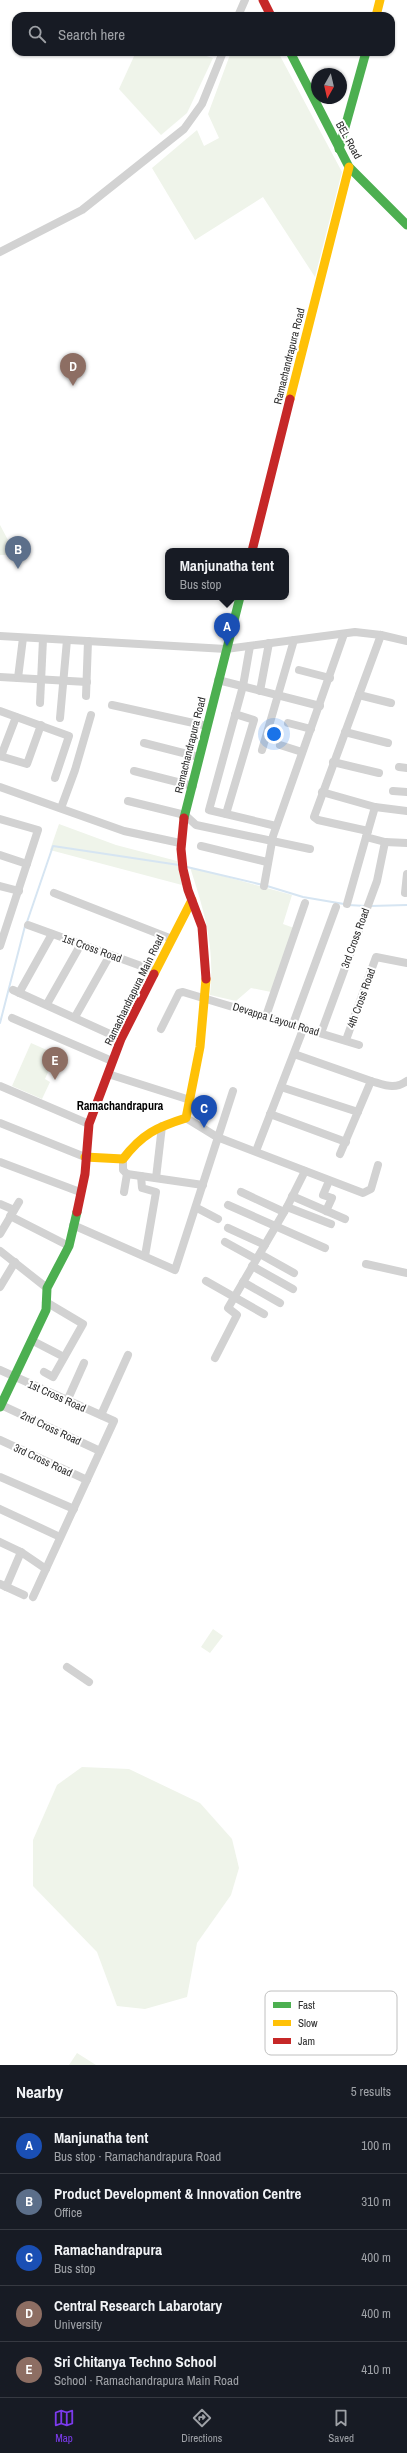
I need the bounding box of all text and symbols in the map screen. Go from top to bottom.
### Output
search box [12,12,395,56]
icon: search [26,23,48,45]
text: Search here [58,24,125,45]
north arrow [311,68,347,104]
street label: BEL Road [333,119,365,161]
street label: Ramachandrapura Road [270,306,308,406]
pin: D [60,353,86,386]
pin: B [5,536,31,569]
popup [165,548,289,600]
text: Manjunatha tent [180,555,274,576]
text: Bus stop [180,576,221,593]
pin: A [214,613,240,646]
street label: Ramachandrapura Road [171,695,209,795]
your location [264,724,284,744]
street label: 3rd Cross Road [338,906,372,970]
street label: 1st Cross Road [60,931,124,965]
street label: Ramachandrapura Main Road [101,932,167,1048]
street label: 4th Cross Road [344,966,378,1030]
street label: Devappa Layout Road [231,999,321,1039]
pin: E [42,1047,68,1080]
pin: C [191,1095,217,1128]
district label: Ramachandrapura [77,1098,164,1114]
street label: 1st Cross Road [26,1377,88,1415]
street label: 2nd Cross Road [19,1408,83,1448]
street label: 3rd Cross Road [11,1440,75,1480]
legend [265,1991,397,2055]
text: Fast [298,1998,316,2012]
text: Slow [298,2016,318,2030]
text: Jam [298,2034,315,2048]
text: Nearby [16,2080,63,2103]
text: 5 results [351,2083,391,2100]
text: Manjunatha tent [54,2127,148,2148]
text: A [25,2137,33,2154]
text: 100 m [361,2137,391,2154]
text: Bus stop · Ramachandrapura Road [54,2148,221,2165]
text: Product Development & Innovation Centre [54,2183,301,2204]
text: B [25,2193,33,2210]
text: 310 m [361,2193,391,2210]
text: Office [54,2204,82,2221]
text: Ramachandrapura [54,2239,162,2260]
text: C [25,2249,33,2266]
text: 400 m [361,2249,391,2266]
text: Bus stop [54,2260,95,2277]
text: Central Research Labarotary [54,2295,222,2316]
text: D [25,2305,33,2322]
text: 400 m [361,2305,391,2322]
text: University [54,2316,102,2333]
text: Sri Chitanya Techno School [54,2351,216,2372]
text: E [25,2361,33,2378]
text: 410 m [361,2361,391,2378]
text: School · Ramachandrapura Main Road [54,2372,239,2389]
tab: Map [53,2407,75,2445]
tab: Directions [181,2407,222,2445]
tab: Saved [328,2407,354,2445]

